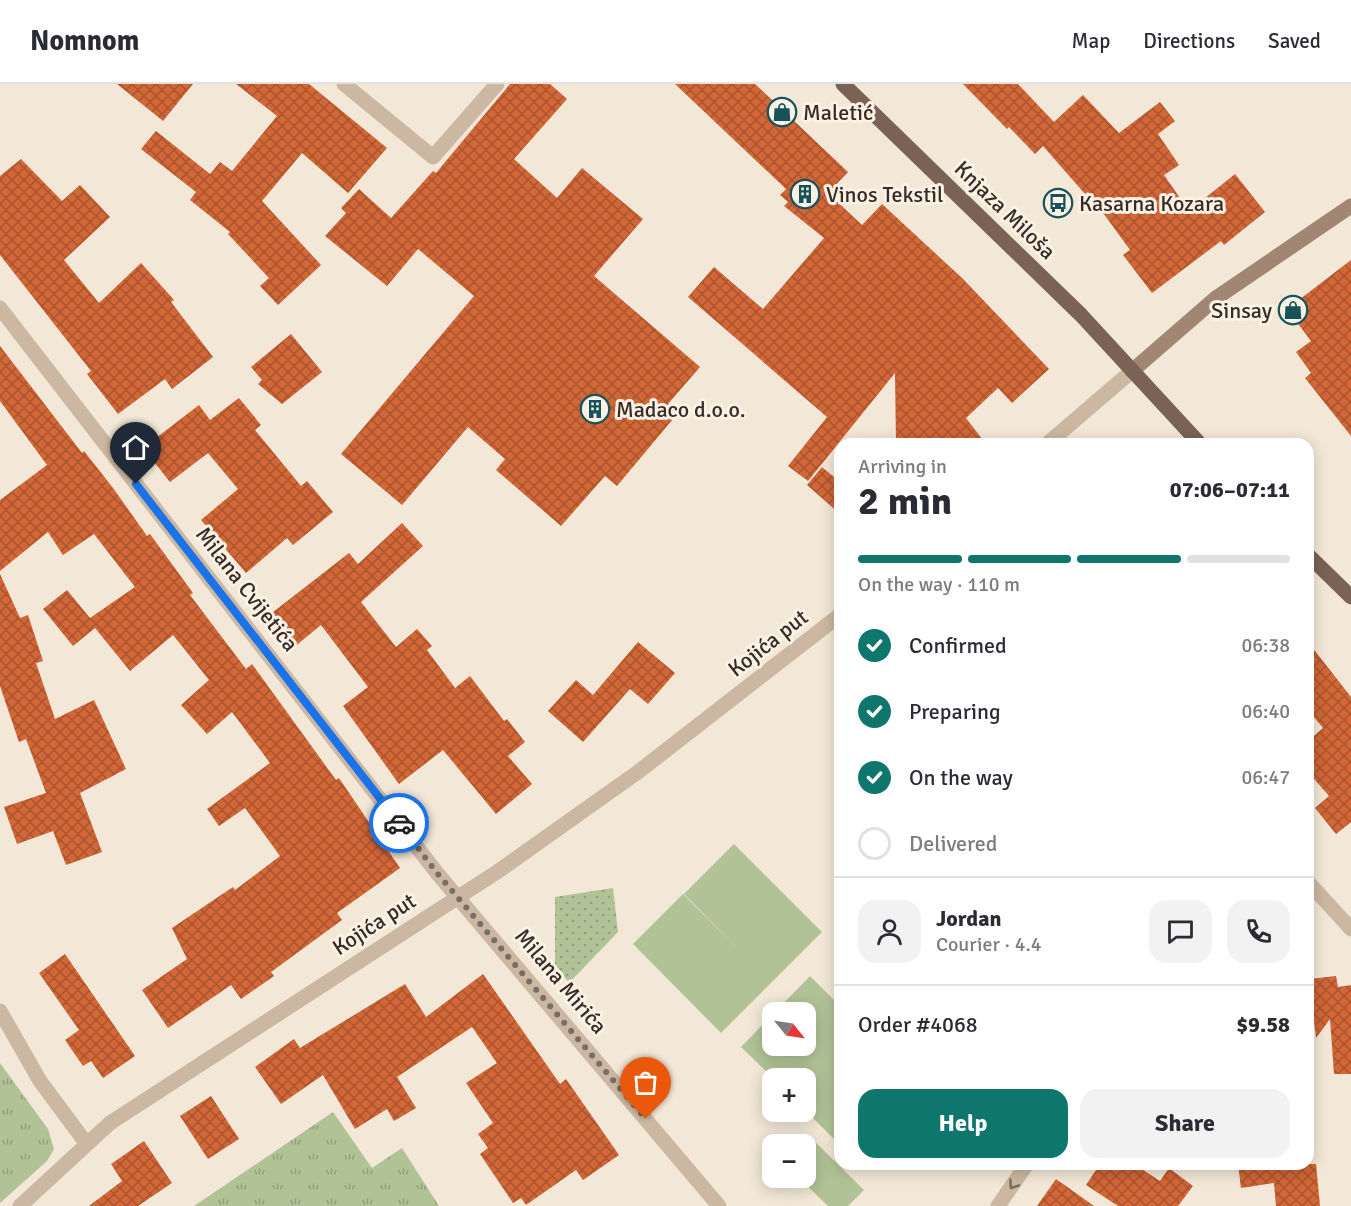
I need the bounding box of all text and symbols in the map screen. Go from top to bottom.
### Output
text: Nomnom [30,24,139,58]
text: Map [1072,28,1110,54]
text: Directions [1143,28,1235,54]
text: Saved [1268,28,1321,54]
shop icon: Maletić [766,96,798,128]
place label: Maletić [803,99,873,126]
street label: Knjaza Miloša [949,155,1061,265]
building icon: Vinos Tekstil [789,178,821,210]
place label: Vinos Tekstil [826,181,943,208]
bus stop icon: Kasarna Kozara [1042,187,1074,219]
place label: Kasarna Kozara [1079,190,1224,217]
shop icon: Sinsay [1277,294,1309,326]
place label: Sinsay [1211,297,1273,324]
building icon: Madaco d.o.o. [579,393,611,425]
place label: Madaco d.o.o. [616,396,746,423]
pin [110,422,161,484]
icon: home [119,431,152,464]
text: Arriving in [858,454,947,479]
text: 07:06–07:11 [1170,476,1290,503]
text: 2 min [858,477,952,525]
street label: Milana Cvijetića [190,521,304,657]
text: On the way · 110 m [858,572,1020,597]
street label: Kojića put [723,603,814,683]
icon: check [858,629,891,662]
text: Confirmed [909,632,1007,659]
text: 06:38 [1241,633,1290,658]
icon: check [858,695,891,728]
text: Preparing [909,698,1001,725]
text: 06:40 [1241,699,1290,724]
icon: check [858,761,891,794]
text: On the way [909,764,1013,791]
text: 06:47 [1241,765,1290,790]
courier [369,793,429,853]
icon: car [383,807,416,840]
text: Delivered [909,830,997,857]
street label: Kojića put [327,887,421,961]
button: person [858,900,921,963]
button: chat [1149,900,1212,963]
button: phone [1227,900,1290,963]
text: Jordan [936,905,1002,932]
street label: Milana Mirića [509,923,613,1039]
text: Courier · 4.4 [936,932,1042,957]
north arrow [762,1002,816,1056]
map controls [762,1002,816,1188]
text: Order #4068 [858,1011,978,1038]
text: $9.58 [1236,1011,1290,1038]
pin [620,1057,671,1119]
icon: bag [629,1066,662,1099]
button: + [762,1068,816,1122]
button: Help [858,1089,1068,1158]
button: Share [1080,1089,1290,1158]
button: − [762,1134,816,1188]
one-way arrow [1009,1178,1020,1189]

